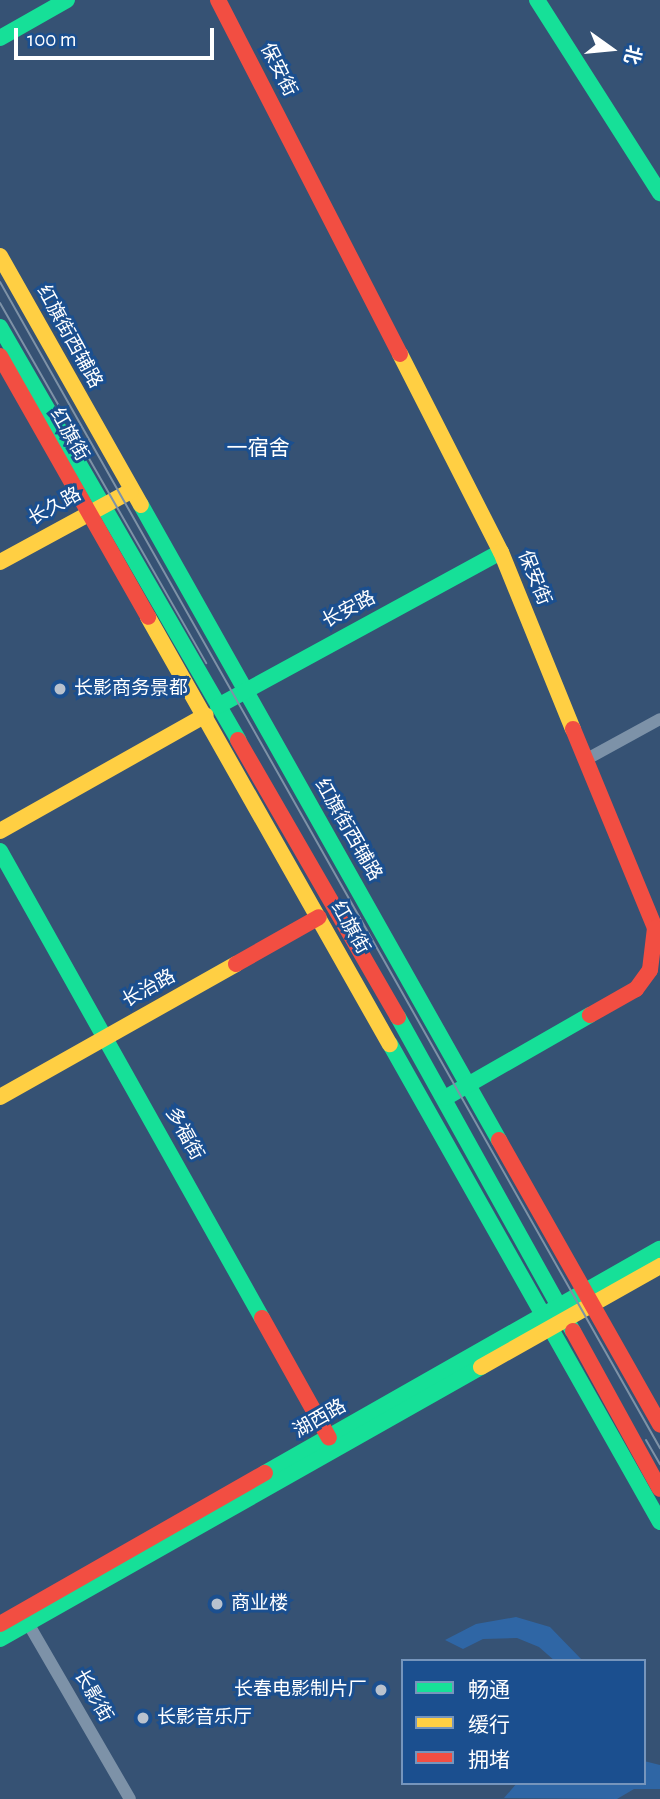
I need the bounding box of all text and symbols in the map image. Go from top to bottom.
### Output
scale bar [18,14,217,58]
north arrow [576,14,646,84]
text: 100 m [27,29,77,50]
street label: 保安街 [255,39,301,101]
text: 北 [620,43,643,66]
street label: 红旗街西辅路 [31,282,107,392]
street label: 红旗街 [45,405,93,465]
district label: 一宿舍 [227,436,289,462]
street label: 长久路 [25,483,85,531]
street label: 保安街 [513,547,555,609]
street label: 长安路 [318,587,380,633]
place label: 长影商务景都 [74,678,188,700]
marker: 长影商务景都 [52,681,68,697]
street label: 红旗街西辅路 [310,775,386,885]
street label: 红旗街 [326,898,374,958]
street label: 长治路 [119,965,179,1013]
street label: 多福街 [160,1104,208,1164]
street label: 湖西路 [290,1395,350,1443]
place label: 商业楼 [231,1593,288,1615]
marker: 商业楼 [209,1596,225,1612]
legend [401,1659,646,1785]
street label: 长影街 [69,1666,117,1726]
place label: 长春电影制片厂 [234,1679,367,1701]
text: 畅通 [468,1680,510,1701]
marker: 长春电影制片厂 [373,1682,389,1698]
place label: 长影音乐厅 [157,1707,252,1729]
marker: 长影音乐厅 [135,1710,151,1726]
text: 缓行 [468,1715,510,1736]
text: 拥堵 [468,1750,510,1771]

